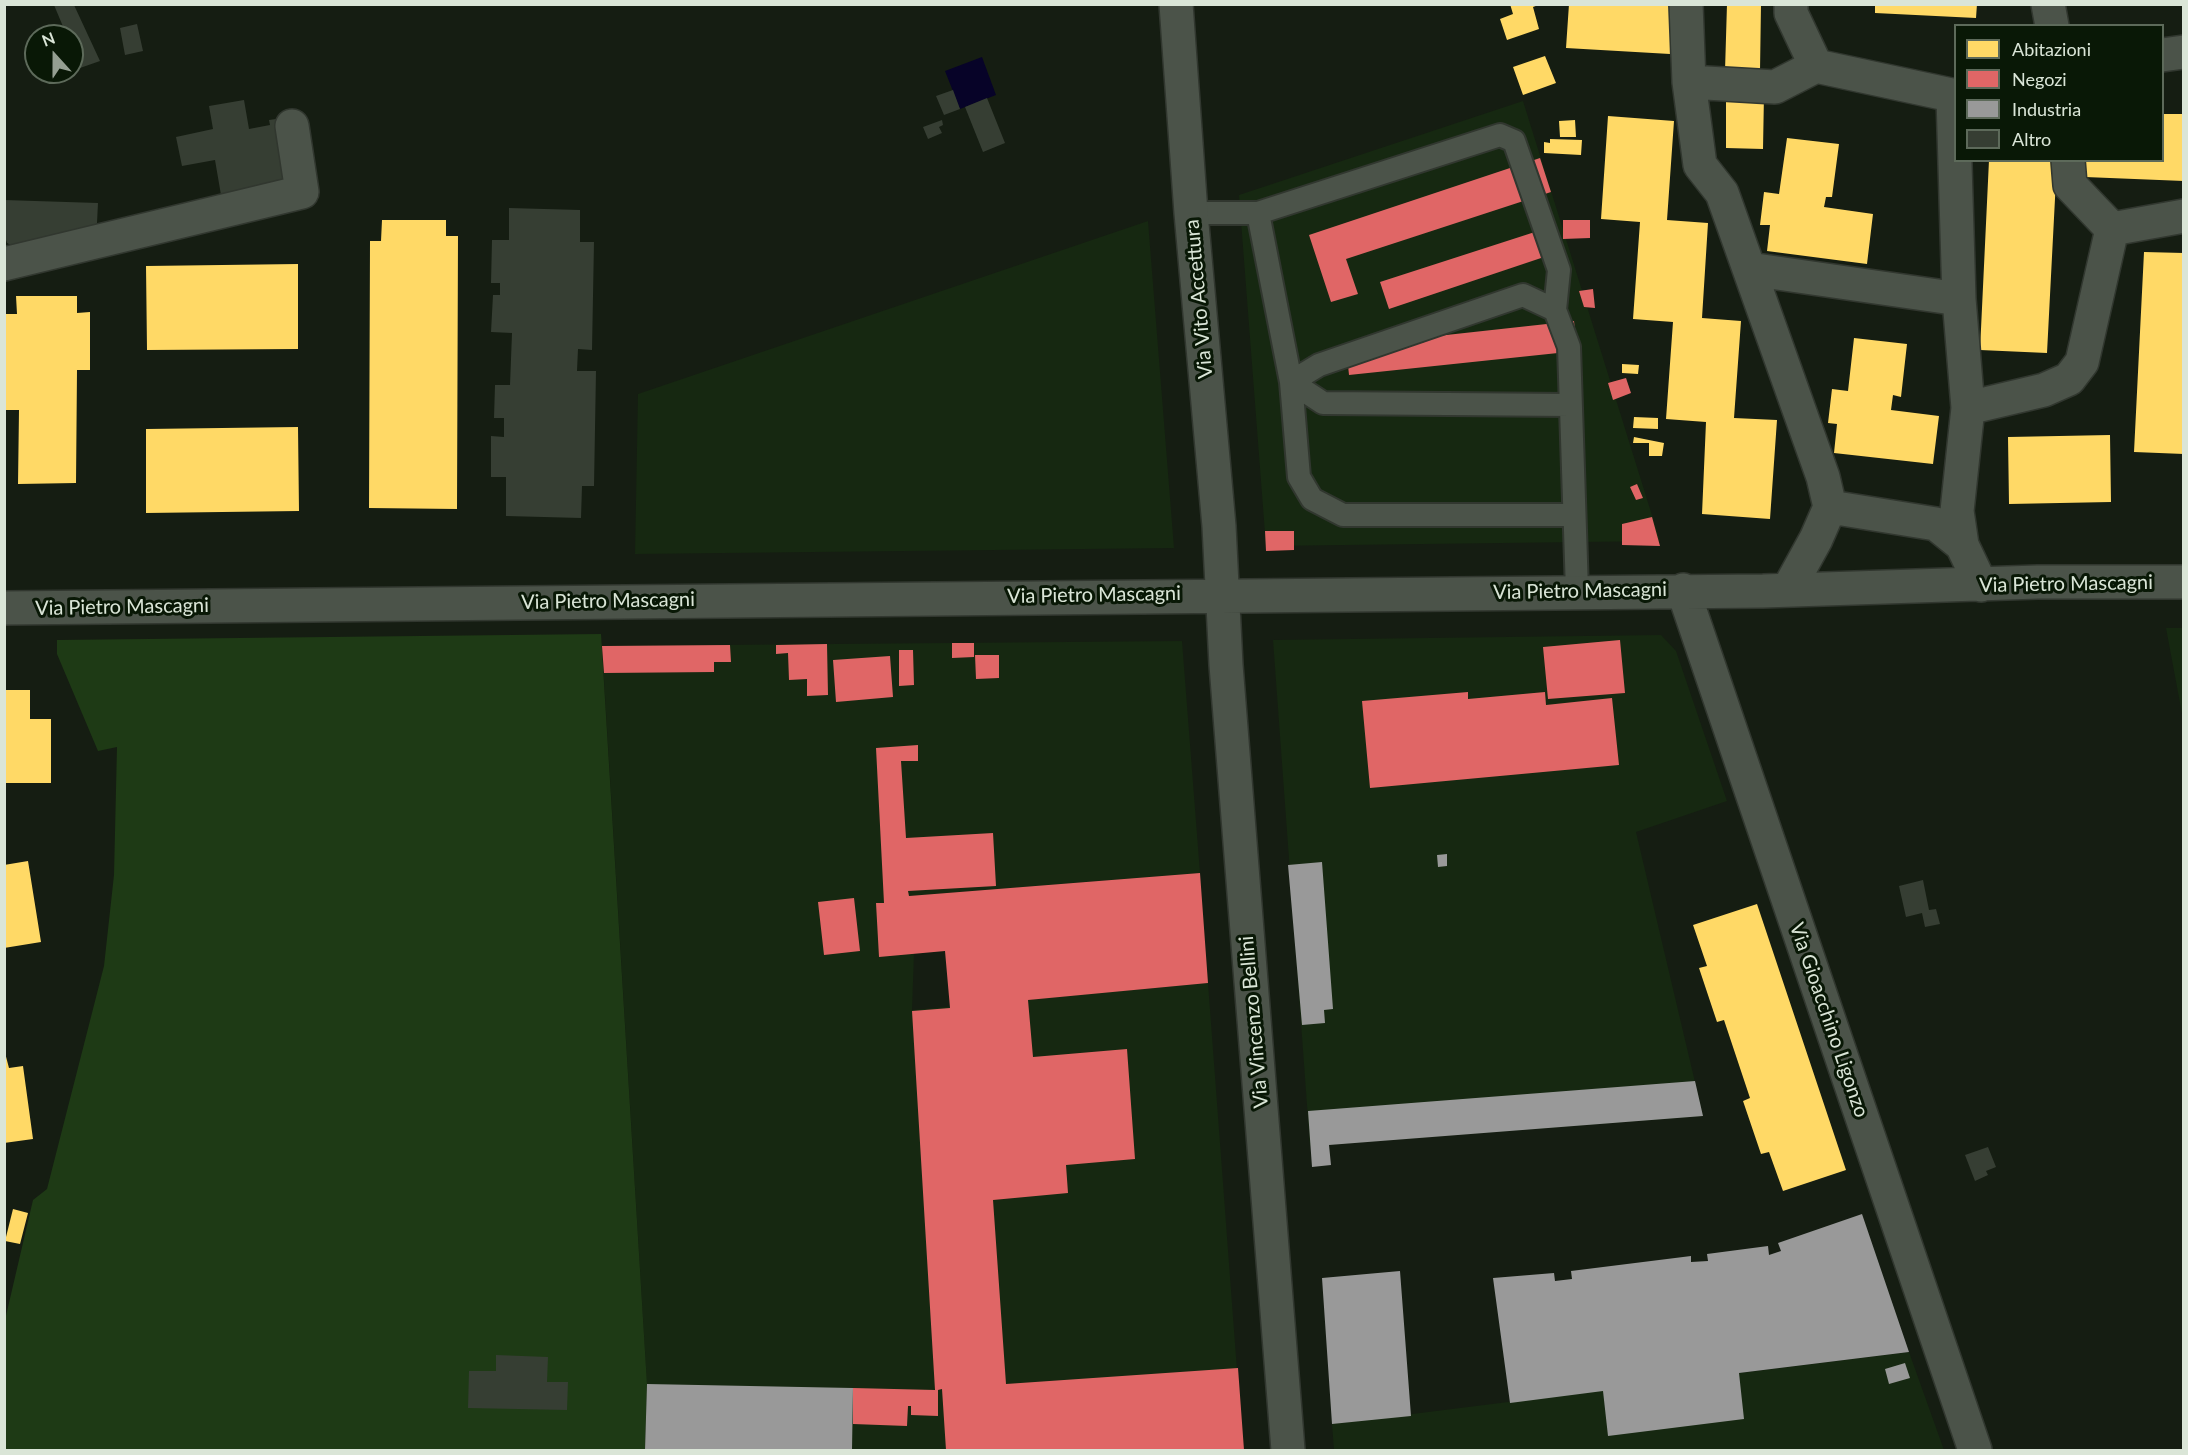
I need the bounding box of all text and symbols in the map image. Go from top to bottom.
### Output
north arrow [24,24,84,84]
legend [1954,24,2164,162]
text: N [39,28,57,50]
text: Abitazioni [2012,38,2091,60]
text: Negozi [2012,68,2067,90]
text: Industria [2012,98,2081,120]
text: Altro [2012,128,2051,150]
street label: Via Vito Accettura [1180,218,1218,380]
street label: Via Pietro Mascagni [1979,570,2153,598]
street label: Via Pietro Mascagni [1493,577,1667,605]
street label: Via Pietro Mascagni [1007,581,1181,609]
street label: Via Pietro Mascagni [521,587,695,615]
street label: Via Pietro Mascagni [35,593,209,621]
street label: Via Gioacchino Ligonzo [1784,919,1874,1121]
street label: Via Vincenzo Bellini [1235,935,1273,1109]

